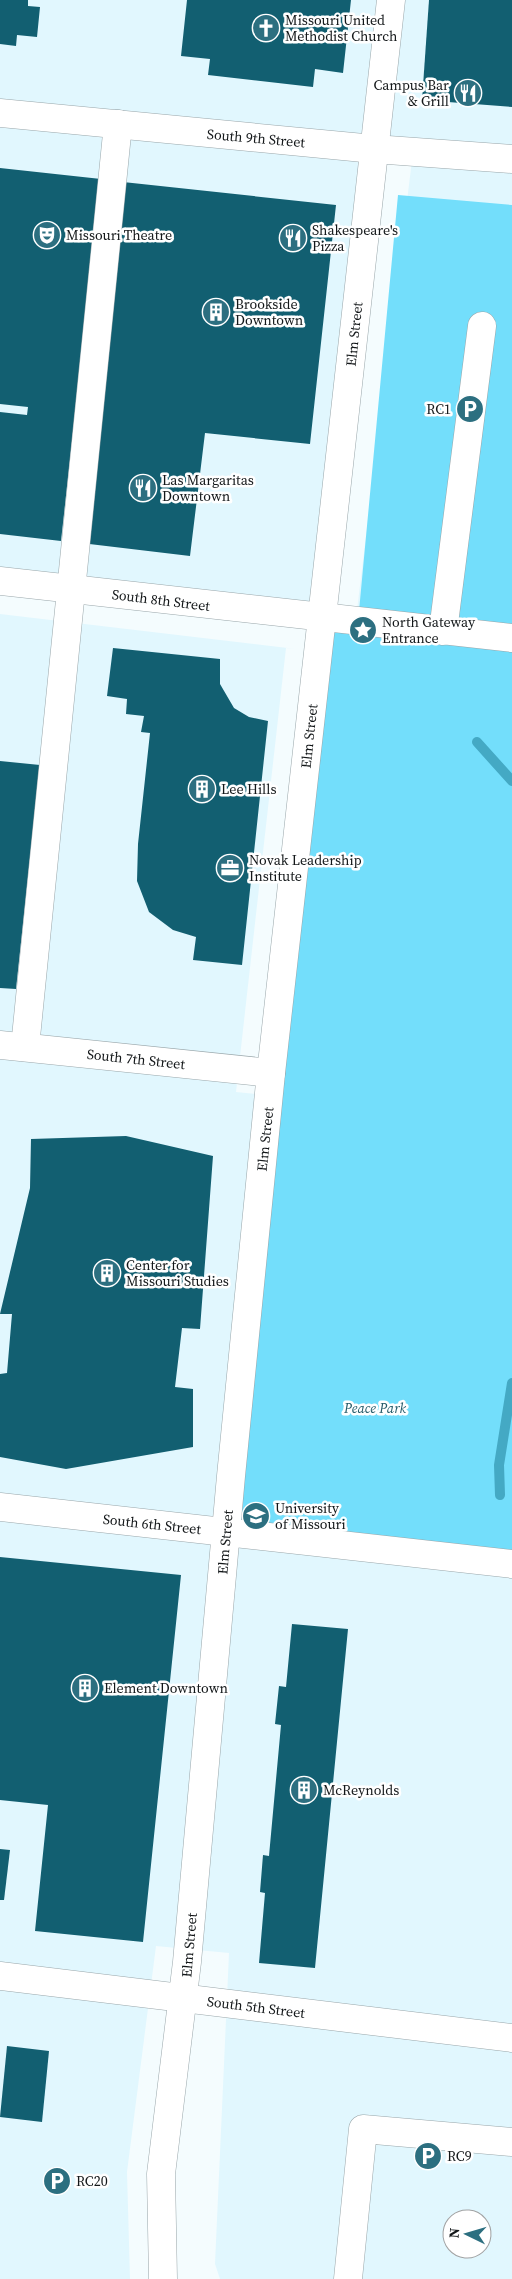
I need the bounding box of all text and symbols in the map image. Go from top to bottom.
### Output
place label: Missouri United Methodist Church [285,10,397,46]
church icon: Missouri United Methodist Church [251,13,281,43]
place label: Campus Bar & Grill [373,75,449,111]
restaurant icon: Campus Bar & Grill [453,78,483,108]
street label: South 9th Street [206,124,306,152]
theatre icon: Missouri Theatre [32,220,62,250]
place label: Shakespeare's Pizza [312,220,398,256]
restaurant icon: Shakespeare's Pizza [278,223,308,253]
place label: Missouri Theatre [66,225,172,245]
place label: Brookside Downtown [235,294,304,330]
building icon: Brookside Downtown [201,297,231,327]
street label: Elm Street [341,300,367,367]
parking icon: RC1 [455,394,485,424]
place label: RC1 [426,399,451,419]
place label: Las Margaritas Downtown [162,470,254,506]
restaurant icon: Las Margaritas Downtown [128,473,158,503]
street label: South 8th Street [111,584,212,616]
place label: North Gateway Entrance [382,612,476,648]
place icon: North Gateway Entrance [348,615,378,645]
street label: Elm Street [296,702,322,769]
building icon: Lee Hills [187,774,217,804]
place label: Lee Hills [221,779,277,799]
place label: Novak Leadership Institute [249,850,362,886]
office icon: Novak Leadership Institute [215,853,245,883]
street label: South 7th Street [86,1044,186,1074]
street label: Elm Street [252,1105,278,1172]
place label: Center for Missouri Studies [126,1255,229,1291]
building icon: Center for Missouri Studies [92,1258,122,1288]
park label: Peace Park [343,1398,406,1418]
place label: University of Missouri [275,1498,346,1534]
school or university icon: University of Missouri [241,1501,271,1531]
street label: Elm Street [212,1508,238,1575]
street label: South 6th Street [102,1509,202,1539]
building icon: Element Downtown [70,1673,100,1703]
place label: Element Downtown [104,1678,228,1698]
building icon: McReynolds [289,1775,319,1805]
place label: McReynolds [323,1780,399,1800]
street label: Elm Street [176,1911,202,1978]
street label: South 5th Street [206,1991,307,2023]
parking icon: RC9 [413,2141,443,2171]
place label: RC9 [447,2146,472,2166]
parking icon: RC20 [42,2166,72,2196]
place label: RC20 [76,2171,108,2191]
north arrow [442,2209,492,2259]
text: N [444,2227,464,2239]

